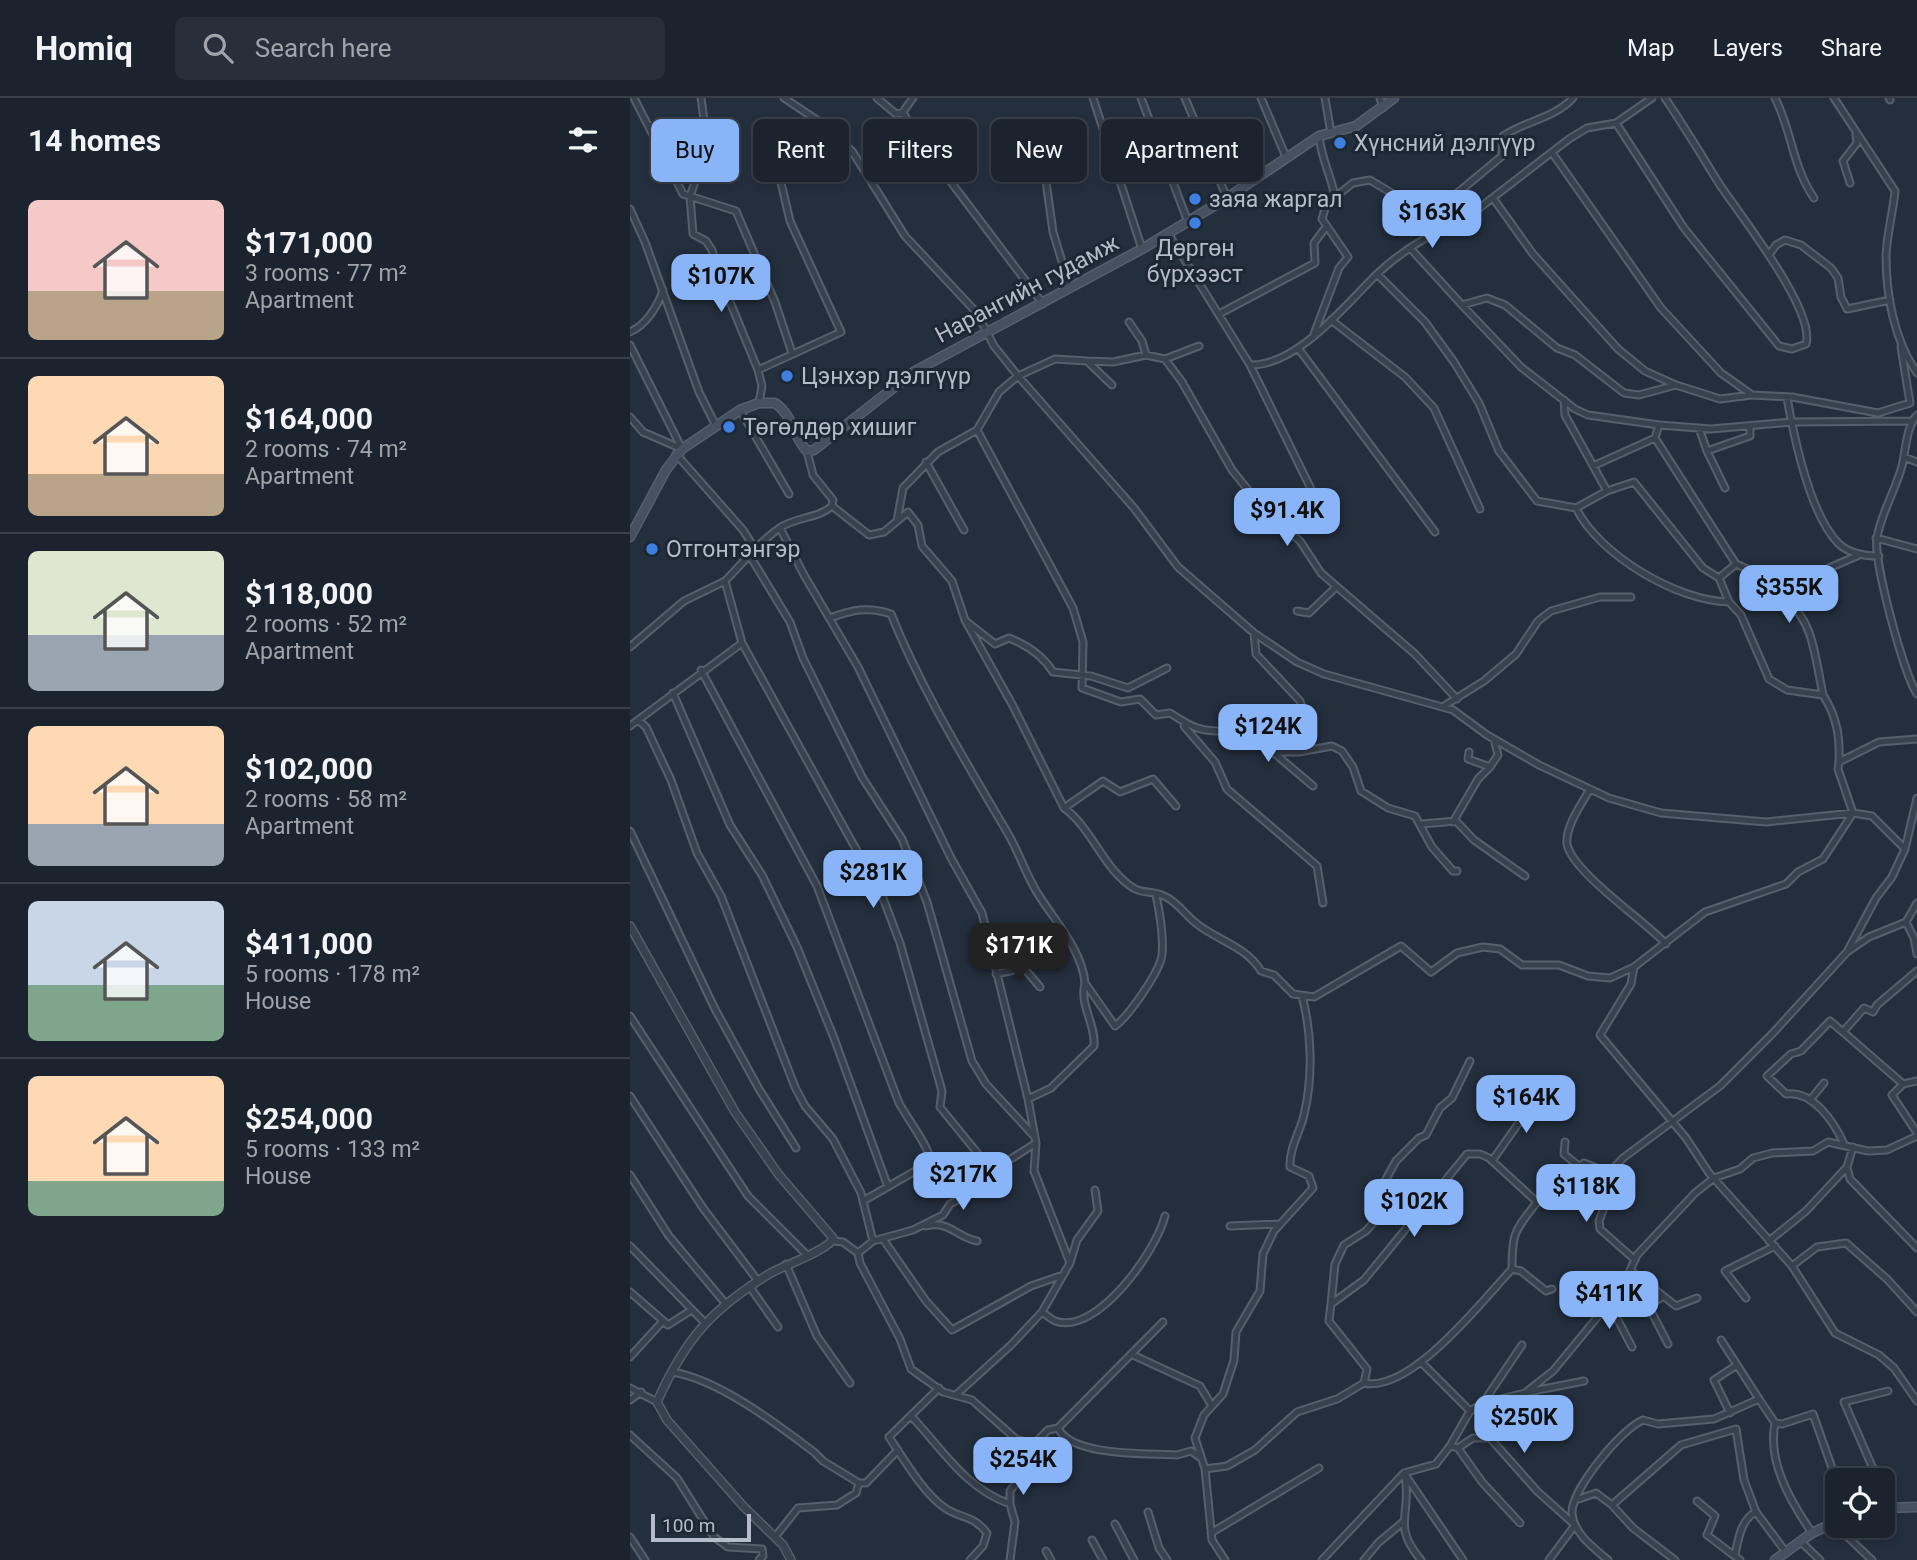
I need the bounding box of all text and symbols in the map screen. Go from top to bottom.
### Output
search box [175,17,665,80]
text: Homiq [35,29,133,68]
icon: search [199,29,237,67]
text: Search here [255,33,392,63]
text: Map [1627,34,1675,62]
text: Layers [1713,34,1783,62]
text: Share [1821,34,1882,62]
chip: Buy [651,119,739,182]
chip: Rent [753,119,849,182]
chip: Filters [863,119,977,182]
chip: New [991,119,1087,182]
chip: Apartment [1101,119,1263,182]
icon: filters [564,121,602,159]
text: 14 homes [28,123,161,158]
place label: Хүнсний дэлгүүр [1354,130,1535,157]
marker: Хүнсний дэлгүүр [1332,135,1348,151]
place label: заяа жаргал [1209,186,1343,213]
pin: $163K [1383,190,1481,250]
marker: заяа жаргал [1187,191,1203,207]
text: $163K [1398,199,1466,226]
marker: Дөргөн бүрхээст [1187,215,1203,231]
text: $171,000 [245,225,373,260]
icon: home [84,228,168,312]
street label: Нарангийн гудамж [931,229,1124,349]
place label: Дөргөн бүрхээст [1147,235,1243,288]
pin: $107K [672,254,770,314]
text: 3 rooms · 77 m² [245,260,407,287]
text: $107K [687,263,755,290]
text: Apartment [245,287,354,314]
place label: Цэнхэр дэлгүүр [801,363,971,390]
marker: Цэнхэр дэлгүүр [779,368,795,384]
text: $164,000 [245,401,373,436]
icon: home [84,404,168,488]
place label: Төгөлдөр хишиг [743,414,917,441]
marker: Төгөлдөр хишиг [721,419,737,435]
text: 2 rooms · 74 m² [245,436,407,463]
text: Apartment [245,463,354,490]
pin: $91.4K [1230,489,1344,548]
text: $91.4K [1250,497,1324,524]
place label: Отгонтэнгэр [666,536,800,563]
marker: Отгонтэнгэр [644,541,660,557]
pin: $355K [1740,566,1838,625]
text: $355K [1755,574,1823,601]
text: $118,000 [245,576,373,611]
icon: home [84,579,168,663]
text: 2 rooms · 52 m² [245,611,407,638]
text: Apartment [245,638,354,665]
pin: $124K [1219,704,1317,764]
text: $124K [1234,713,1302,740]
text: $102,000 [245,751,373,786]
icon: home [84,754,168,838]
text: 2 rooms · 58 m² [245,786,407,813]
text: Apartment [245,813,354,840]
pin: $281K [824,850,922,910]
text: $281K [839,859,907,886]
pin: $171K [970,924,1068,983]
text: $411,000 [245,926,373,961]
icon: home [84,929,168,1013]
text: $171K [985,932,1053,959]
text: 5 rooms · 178 m² [245,961,420,988]
text: House [245,988,311,1015]
pin: $164K [1477,1076,1575,1135]
text: $164K [1492,1084,1560,1111]
text: $254,000 [245,1101,373,1136]
icon: home [84,1104,168,1188]
text: 5 rooms · 133 m² [245,1136,420,1163]
pin: $217K [914,1152,1012,1212]
text: $217K [929,1161,997,1188]
text: House [245,1163,311,1190]
pin: $118K [1537,1164,1635,1224]
text: $118K [1552,1173,1620,1200]
pin: $102K [1365,1180,1463,1239]
text: $102K [1380,1188,1448,1215]
pin: $411K [1560,1272,1658,1331]
text: $411K [1575,1280,1643,1307]
pin: $250K [1475,1396,1573,1455]
text: $250K [1490,1404,1558,1431]
pin: $254K [974,1438,1072,1497]
text: $254K [989,1446,1057,1473]
map controls [1825,1468,1895,1538]
button: locate [1825,1468,1895,1538]
scale bar [651,1511,751,1543]
text: 100 m [662,1514,715,1537]

